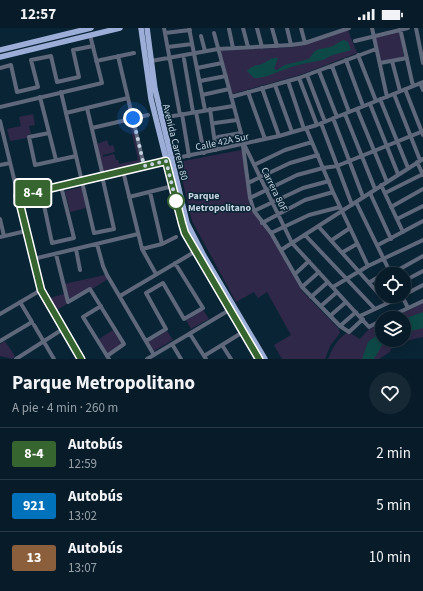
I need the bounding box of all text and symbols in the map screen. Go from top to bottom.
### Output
text: 12:57 [20,4,56,25]
street label: Avenida Carrera 80 [159,103,191,182]
your location [123,108,143,128]
street label: Calle 42A Sur [194,129,251,154]
street label: Carrera 80F [257,165,291,214]
line badge: 8-4 [10,180,56,206]
text: 8-4 [23,183,43,203]
place label: Parque Metropolitano [188,189,251,215]
marker: Parque Metropolitano [167,192,185,210]
map controls [375,267,411,347]
button: locate [375,267,411,303]
button: layers [375,311,411,347]
text: Parque Metropolitano [12,370,195,397]
button: heart [369,372,411,414]
text: A pie · 4 min · 260 m [12,399,118,417]
text: Autobús [68,434,123,455]
text: 2 min [376,443,411,464]
text: 8-4 [24,444,44,464]
text: 12:59 [68,455,97,473]
text: Autobús [68,486,123,507]
text: 5 min [376,495,411,516]
text: 921 [23,496,45,516]
text: 13:02 [68,507,97,525]
text: Autobús [68,538,123,559]
text: 10 min [369,547,411,568]
text: 13 [27,548,41,568]
text: 13:07 [68,559,97,577]

